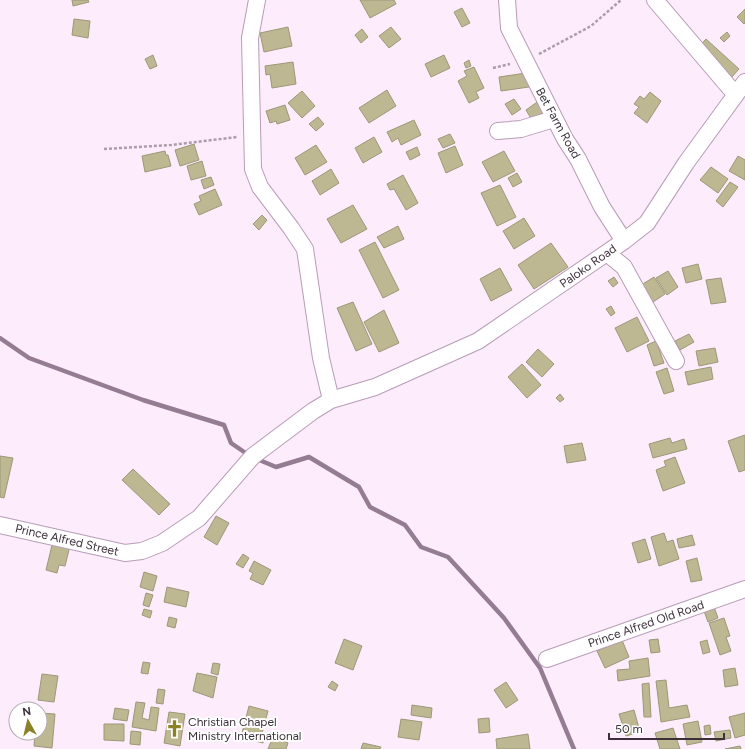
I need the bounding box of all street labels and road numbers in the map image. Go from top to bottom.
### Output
street label: Bet Farm Road [533,85,583,161]
street label: Paloko Road [557,241,619,291]
street label: Prince Alfred Street [14,521,121,559]
street label: Prince Alfred Old Road [586,598,706,650]

